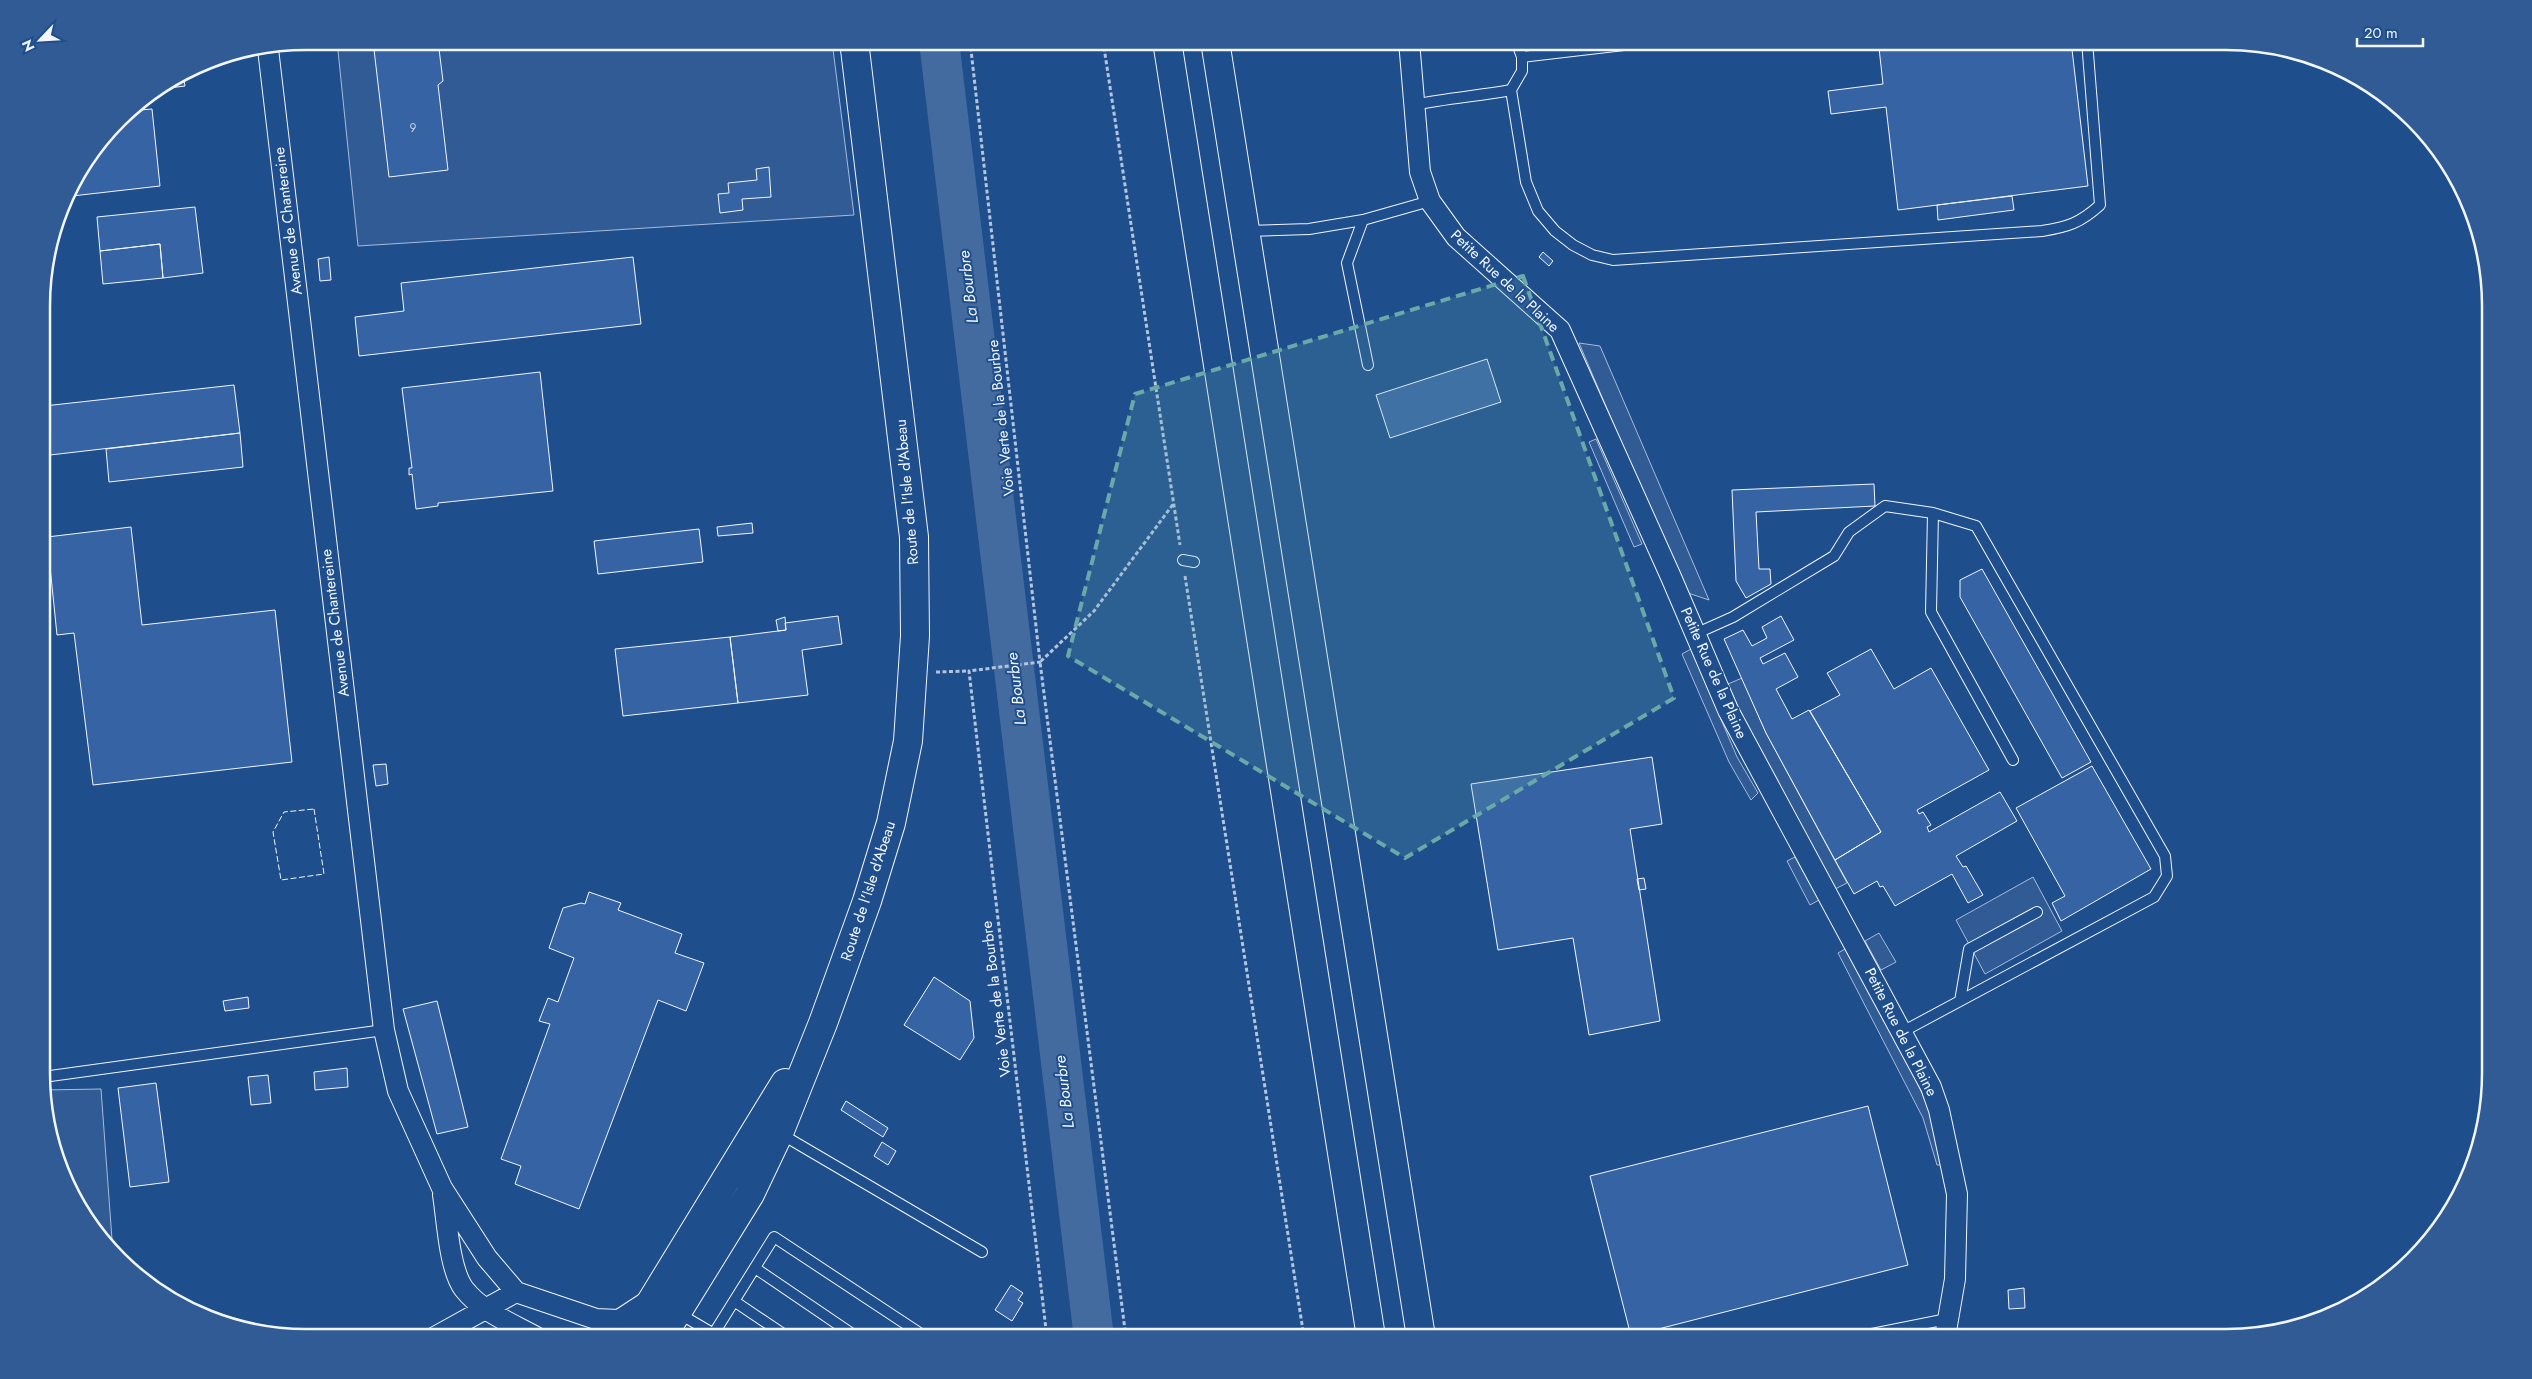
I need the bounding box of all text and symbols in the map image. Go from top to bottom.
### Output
north arrow [15,15,65,65]
scale bar [2357,15,2423,47]
text: 20 m [2364,22,2398,44]
text: N [17,36,40,55]
house number: 9 [410,119,417,137]
street label: Avenue de Chantereine [268,146,308,296]
street label: Petite Rue de la Plaine [1446,225,1564,338]
water label: La Bourbre [952,249,984,325]
street label: Voie Verte de la Bourbre [982,338,1020,497]
street label: Route de l'Isle d'Abeau [890,418,924,566]
street label: Avenue de Chantereine [315,548,355,698]
street label: Petite Rue de la Plaine [1675,604,1753,742]
water label: La Bourbre [1000,651,1032,727]
street label: Route de l'Isle d'Abeau [835,818,901,964]
street label: Voie Verte de la Bourbre [975,919,1016,1078]
street label: Petite Rue de la Plaine [1859,964,1943,1100]
water label: La Bourbre [1048,1054,1080,1130]

